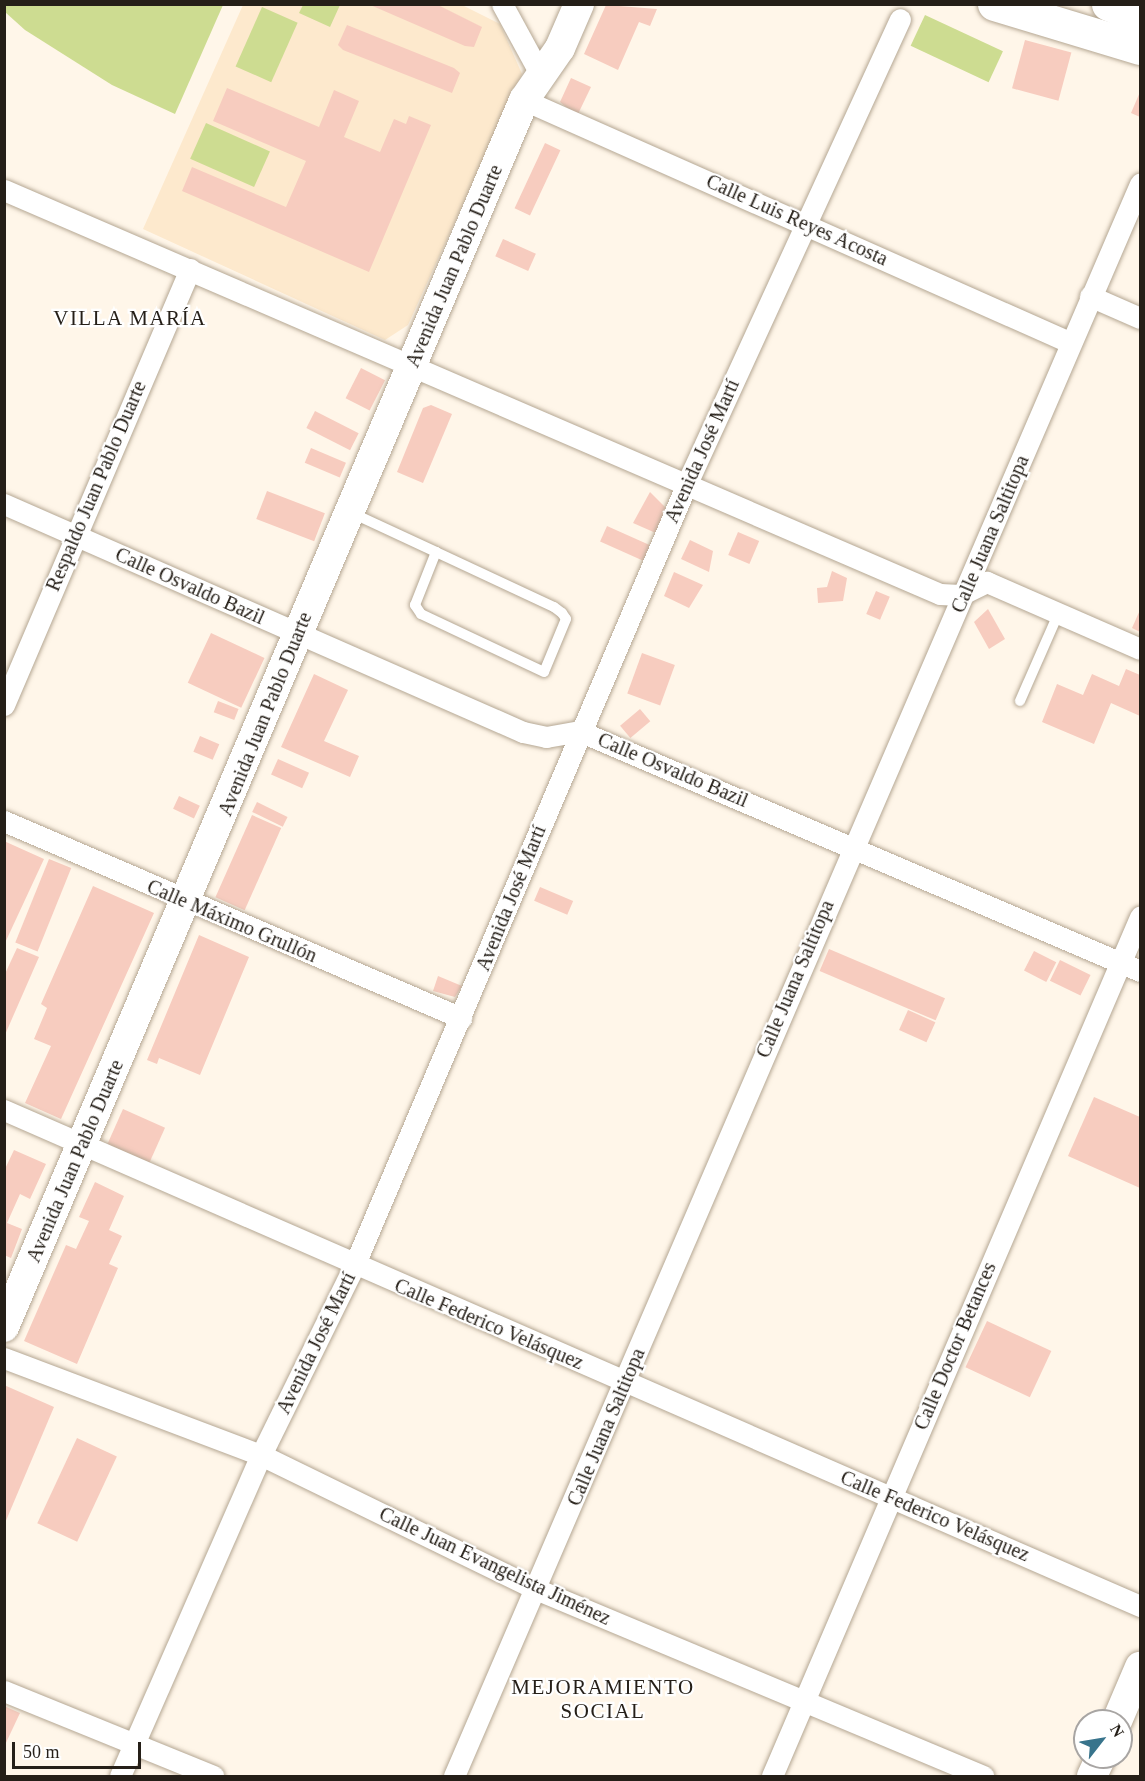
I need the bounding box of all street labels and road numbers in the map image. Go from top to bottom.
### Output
street label: Avenida Juan Pablo Duarte [394,146,514,386]
street label: Calle Luis Reyes Acosta [695,166,899,274]
street label: Respaldo Juan Pablo Duarte [34,361,158,611]
street label: Avenida José Martí [655,366,749,536]
street label: Calle Juana Saltitopa [940,438,1040,630]
street label: Calle Osvaldo Bazil [105,539,275,633]
street label: Avenida Juan Pablo Duarte [207,593,323,835]
street label: Calle Osvaldo Bazil [587,725,759,815]
street label: Avenida José Martí [467,812,555,984]
street label: Calle Máximo Grullón [136,871,328,971]
street label: Calle Juana Saltitopa [745,883,845,1075]
street label: Avenida Juan Pablo Duarte [15,1041,135,1281]
street label: Calle Doctor Betances [904,1248,1006,1444]
street label: Avenida José Martí [267,1259,365,1427]
street label: Calle Federico Velásquez [379,1268,599,1380]
street label: Calle Juana Saltitopa [556,1331,656,1523]
street label: Calle Federico Velásquez [825,1460,1045,1572]
street label: Calle Juan Evangelista Jiménez [359,1494,631,1638]

